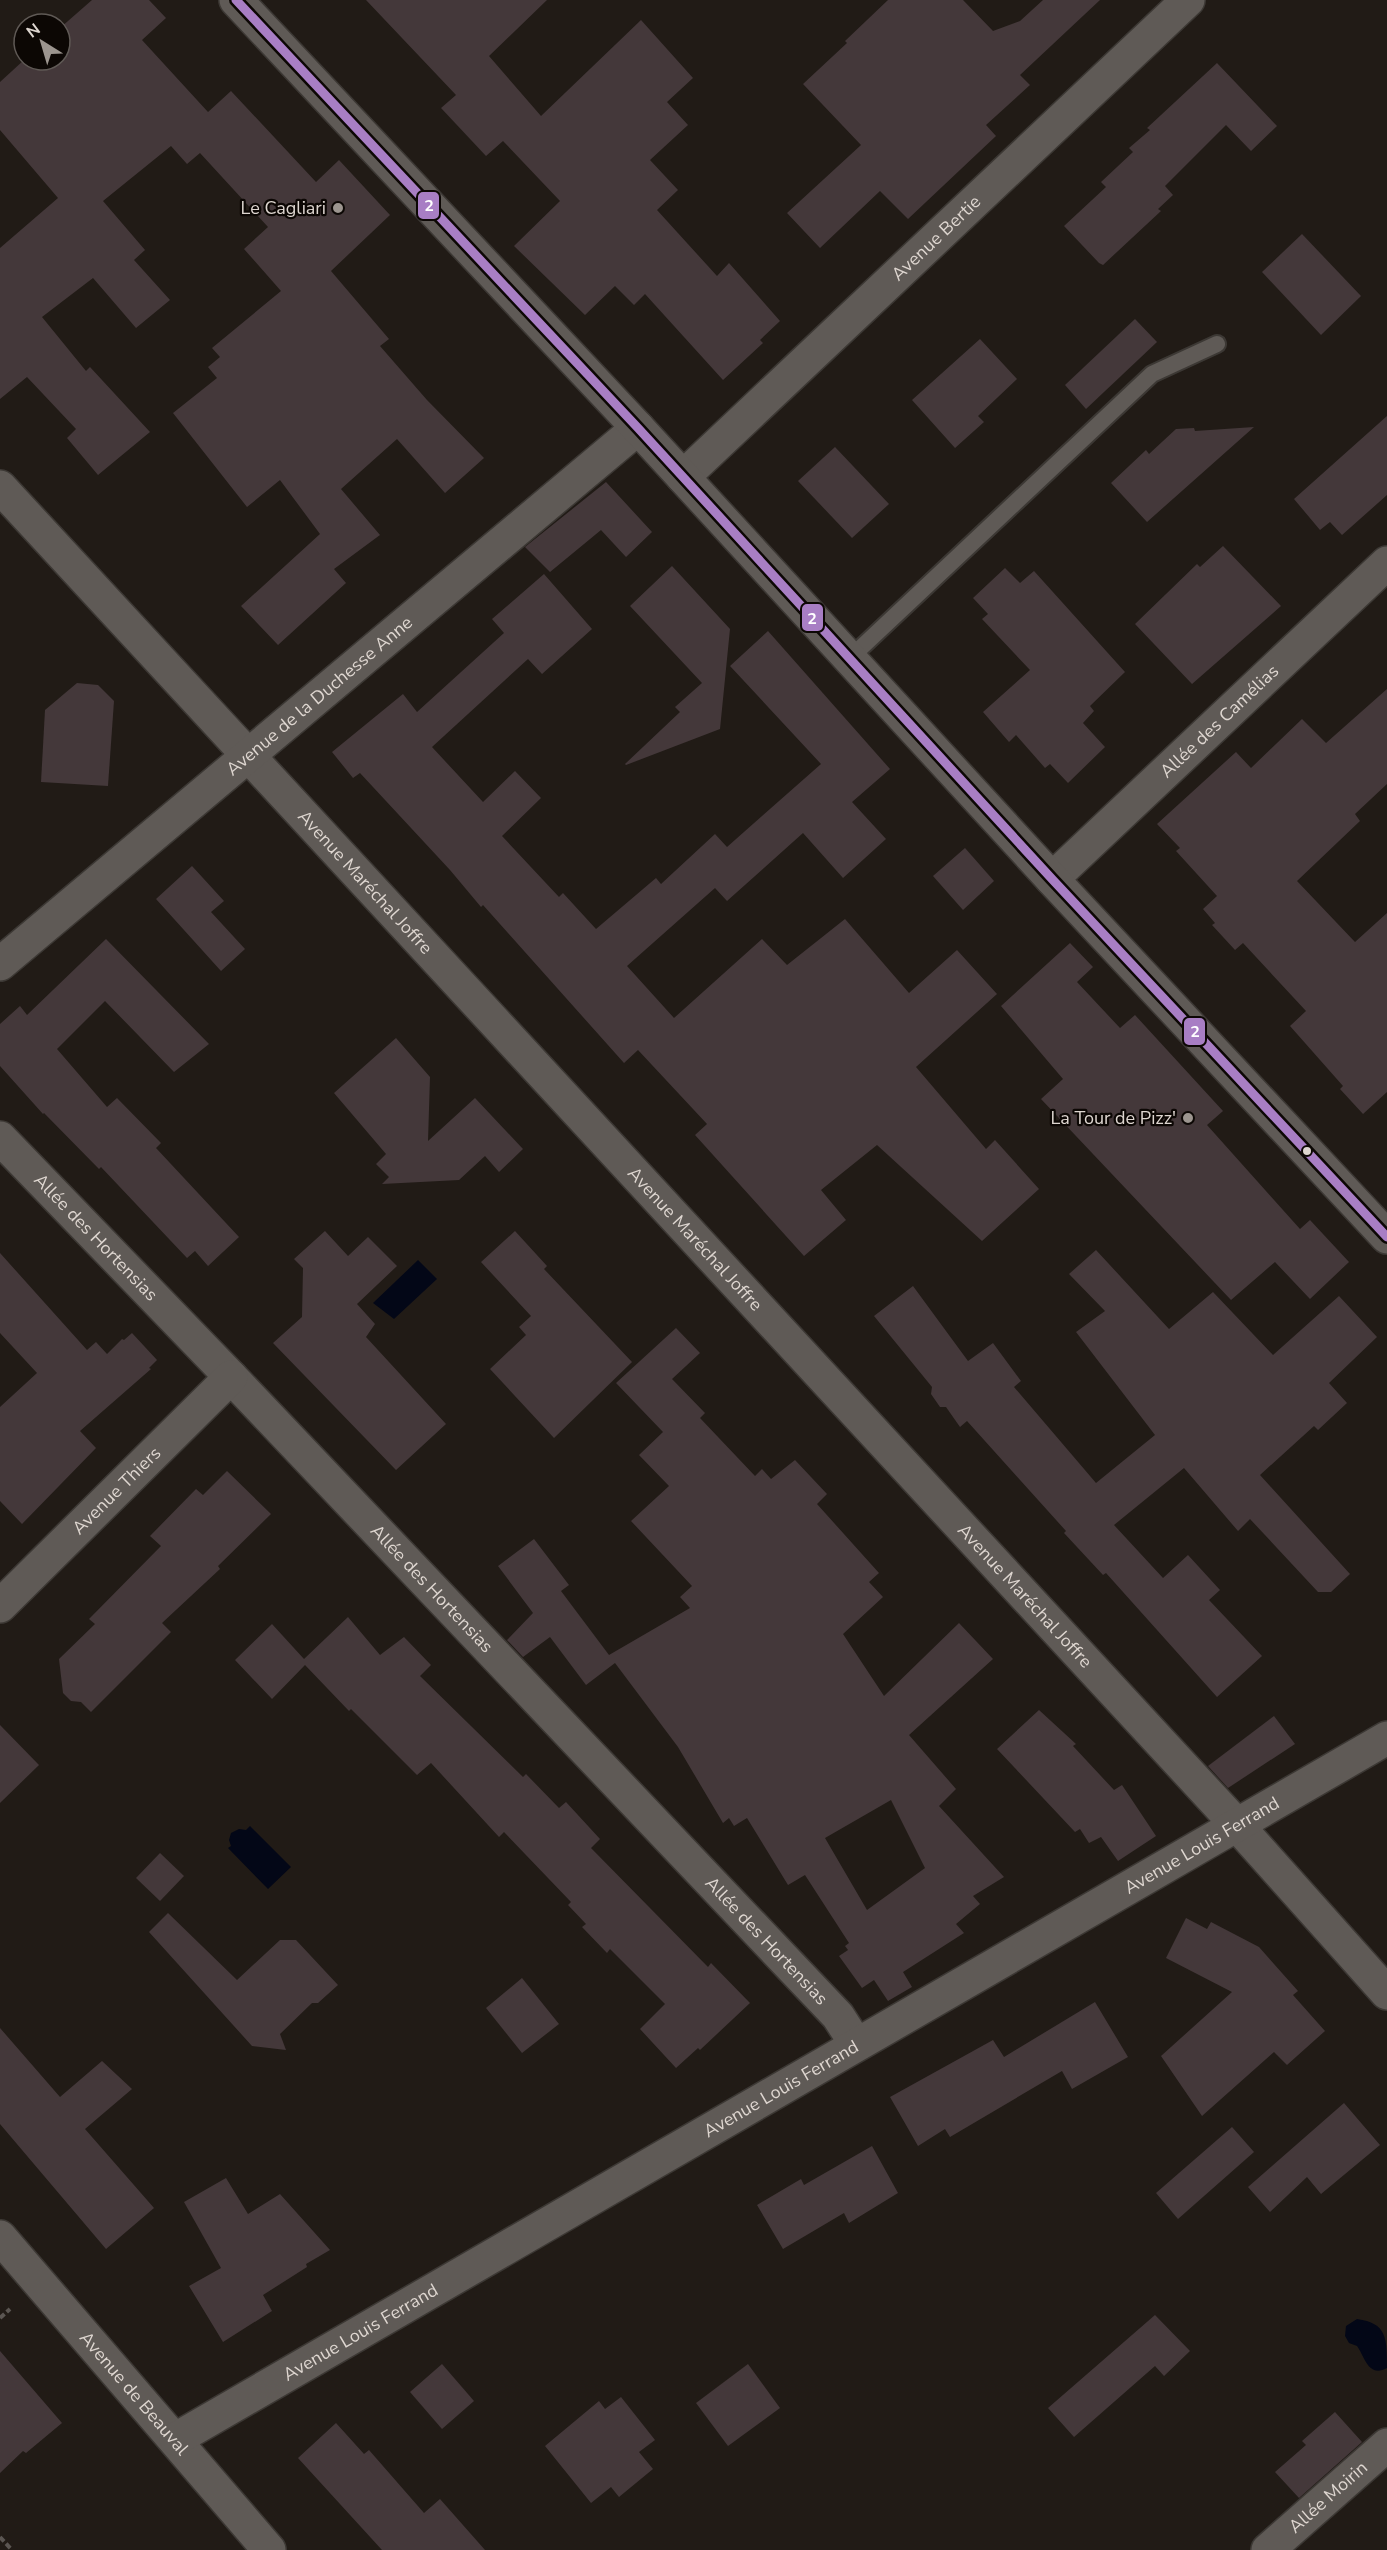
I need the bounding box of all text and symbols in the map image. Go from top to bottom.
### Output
north arrow [12,12,72,72]
text: N [22,18,45,43]
street label: Avenue Bertie [886,190,986,286]
line badge: 2 [417,191,440,220]
text: 2 [424,195,434,217]
place label: Le Cagliari [241,196,326,220]
marker: Le Cagliari [331,201,345,215]
line badge: 2 [801,603,824,632]
text: 2 [807,608,817,630]
street label: Avenue de la Duchesse Anne [221,611,418,781]
street label: Allée des Camélias [1155,659,1284,783]
street label: Avenue Maréchal Joffre [292,805,438,959]
line badge: 2 [1183,1017,1206,1046]
text: 2 [1190,1021,1200,1043]
place label: La Tour de Pizz' [1051,1106,1176,1130]
marker: La Tour de Pizz' [1181,1111,1195,1125]
unlabelled marker [1301,1145,1313,1157]
street label: Avenue Maréchal Joffre [622,1162,768,1316]
street label: Allée des Hortensias [29,1168,163,1306]
street label: Avenue Thiers [67,1441,166,1540]
street label: Avenue Maréchal Joffre [952,1518,1098,1673]
street label: Allée des Hortensias [365,1519,499,1658]
street label: Avenue Louis Ferrand [1120,1791,1284,1900]
street label: Allée des Hortensias [700,1871,833,2010]
street label: Avenue Louis Ferrand [699,2034,863,2143]
street label: Avenue Louis Ferrand [278,2278,442,2387]
street label: Avenue de Beauval [74,2326,195,2461]
street label: Allée Moirin [1283,2456,1373,2538]

